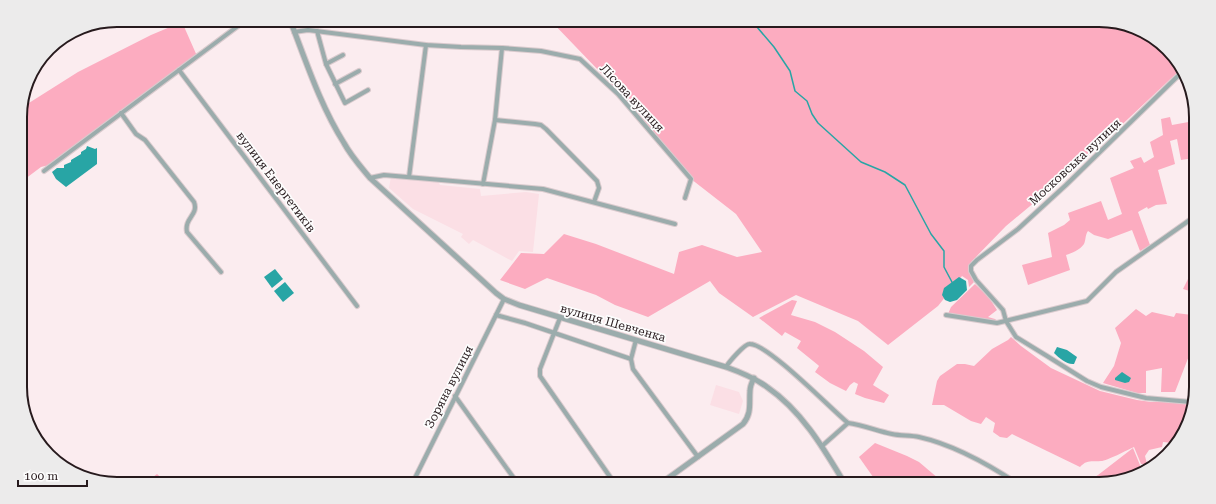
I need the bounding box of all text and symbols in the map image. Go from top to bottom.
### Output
street label: Лісова вулиця [597,61,667,135]
street label: Московська вулиця [1026,116,1124,208]
street label: вулиця Енергетиків [234,129,319,235]
street label: вулиця Шевченка [559,301,668,345]
street label: Зоряна вулиця [422,343,476,431]
scale bar [18,462,87,488]
text: 100 m [24,469,58,483]

